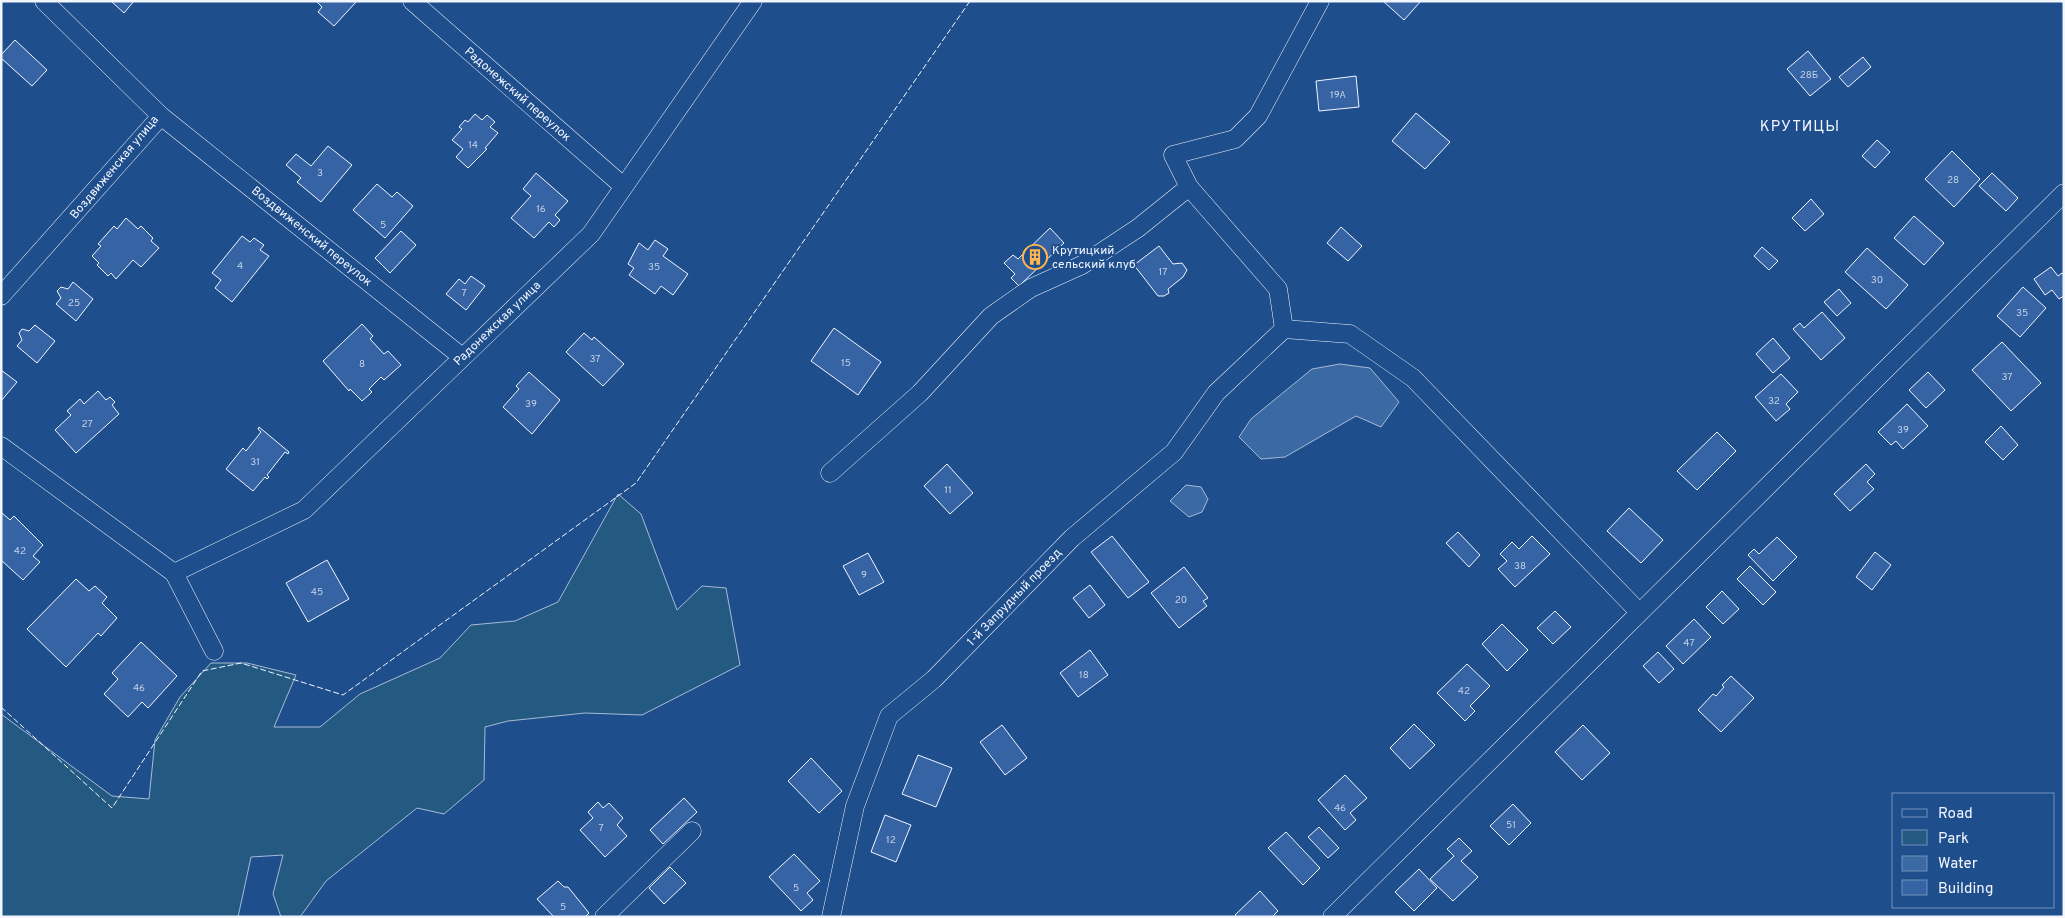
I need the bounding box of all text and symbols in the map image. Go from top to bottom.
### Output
street label: Радонежский переулок [461,44,574,146]
house number: 28Б [1800,69,1818,82]
house number: 19А [1330,89,1346,102]
street label: Воздвиженская улица [67,113,163,223]
district label: КРУТИЦЫ [1760,118,1840,137]
house number: 14 [468,139,478,152]
house number: 3 [317,167,323,180]
house number: 28 [1947,174,1959,187]
street label: Воздвиженский переулок [248,183,375,291]
house number: 16 [536,203,546,216]
house number: 5 [380,219,386,232]
place label: Крутицкий сельский клуб [1052,243,1136,273]
building icon: Крутицкий сельский клуб [1022,244,1048,270]
house number: 4 [237,260,243,273]
house number: 35 [648,261,660,274]
house number: 17 [1159,266,1167,279]
house number: 30 [1871,274,1883,287]
street label: Радонежская улица [451,278,545,370]
house number: 7 [461,287,467,300]
house number: 25 [68,297,80,310]
house number: 35 [2016,307,2028,320]
house number: 37 [589,353,601,366]
house number: 15 [841,357,851,370]
house number: 8 [359,358,365,371]
house number: 37 [2001,371,2013,384]
house number: 32 [1768,395,1780,408]
house number: 39 [525,398,537,411]
house number: 27 [81,418,93,431]
house number: 39 [1897,424,1909,437]
house number: 31 [250,456,260,469]
house number: 11 [944,484,952,497]
house number: 42 [14,545,26,558]
street label: 1-й Запрудный проезд [964,545,1066,650]
house number: 38 [1514,560,1526,573]
house number: 9 [861,569,867,582]
house number: 45 [311,586,323,599]
house number: 20 [1175,594,1187,607]
house number: 47 [1683,637,1695,650]
house number: 18 [1079,669,1089,682]
house number: 46 [133,682,145,695]
house number: 42 [1458,685,1470,698]
legend [1892,793,2055,908]
house number: 46 [1334,802,1346,815]
text: Road [1938,805,1973,824]
house number: 51 [1506,819,1516,832]
house number: 7 [598,822,604,835]
text: Park [1938,830,1969,849]
house number: 12 [886,834,896,847]
text: Water [1938,855,1978,874]
text: Building [1938,880,1993,899]
house number: 5 [793,882,799,895]
house number: 5 [560,901,566,914]

